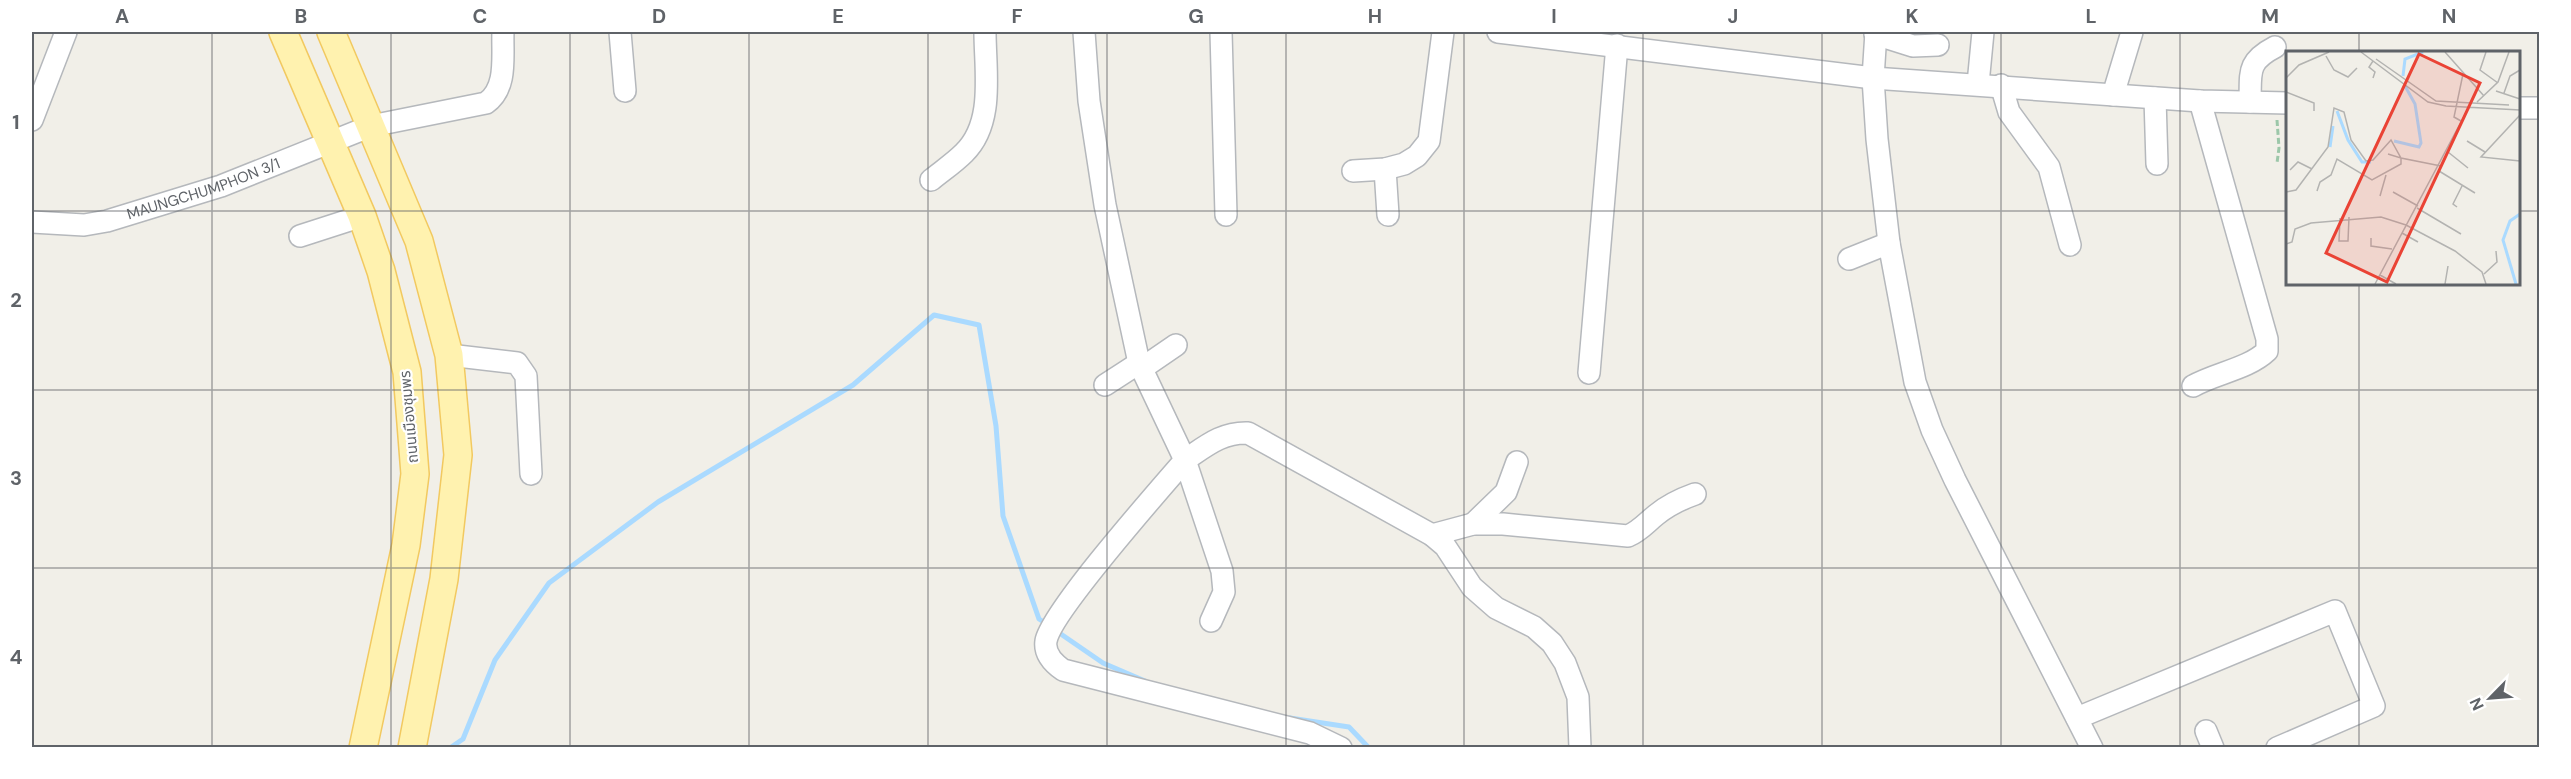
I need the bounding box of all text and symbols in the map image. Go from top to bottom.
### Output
text: A [115,3,129,29]
text: B [295,3,307,29]
text: C [473,3,487,29]
text: D [652,3,666,29]
text: E [832,3,844,29]
text: F [1011,3,1023,29]
text: G [1188,3,1204,29]
text: H [1368,3,1382,29]
text: I [1551,3,1557,29]
text: J [1728,3,1738,29]
text: K [1905,3,1919,29]
text: L [2085,3,2097,29]
text: M [2261,3,2279,29]
text: N [2442,3,2456,29]
inset map [2286,51,2520,285]
text: 1 [12,109,20,135]
street label: MAUNGCHUMPHON 3/1 [124,153,283,224]
text: 2 [10,287,22,313]
street label: ถนนเมืองชุมพร [395,370,423,464]
text: 3 [10,465,22,491]
text: 4 [10,644,23,670]
north arrow [2460,668,2520,728]
text: N [2465,694,2489,714]

